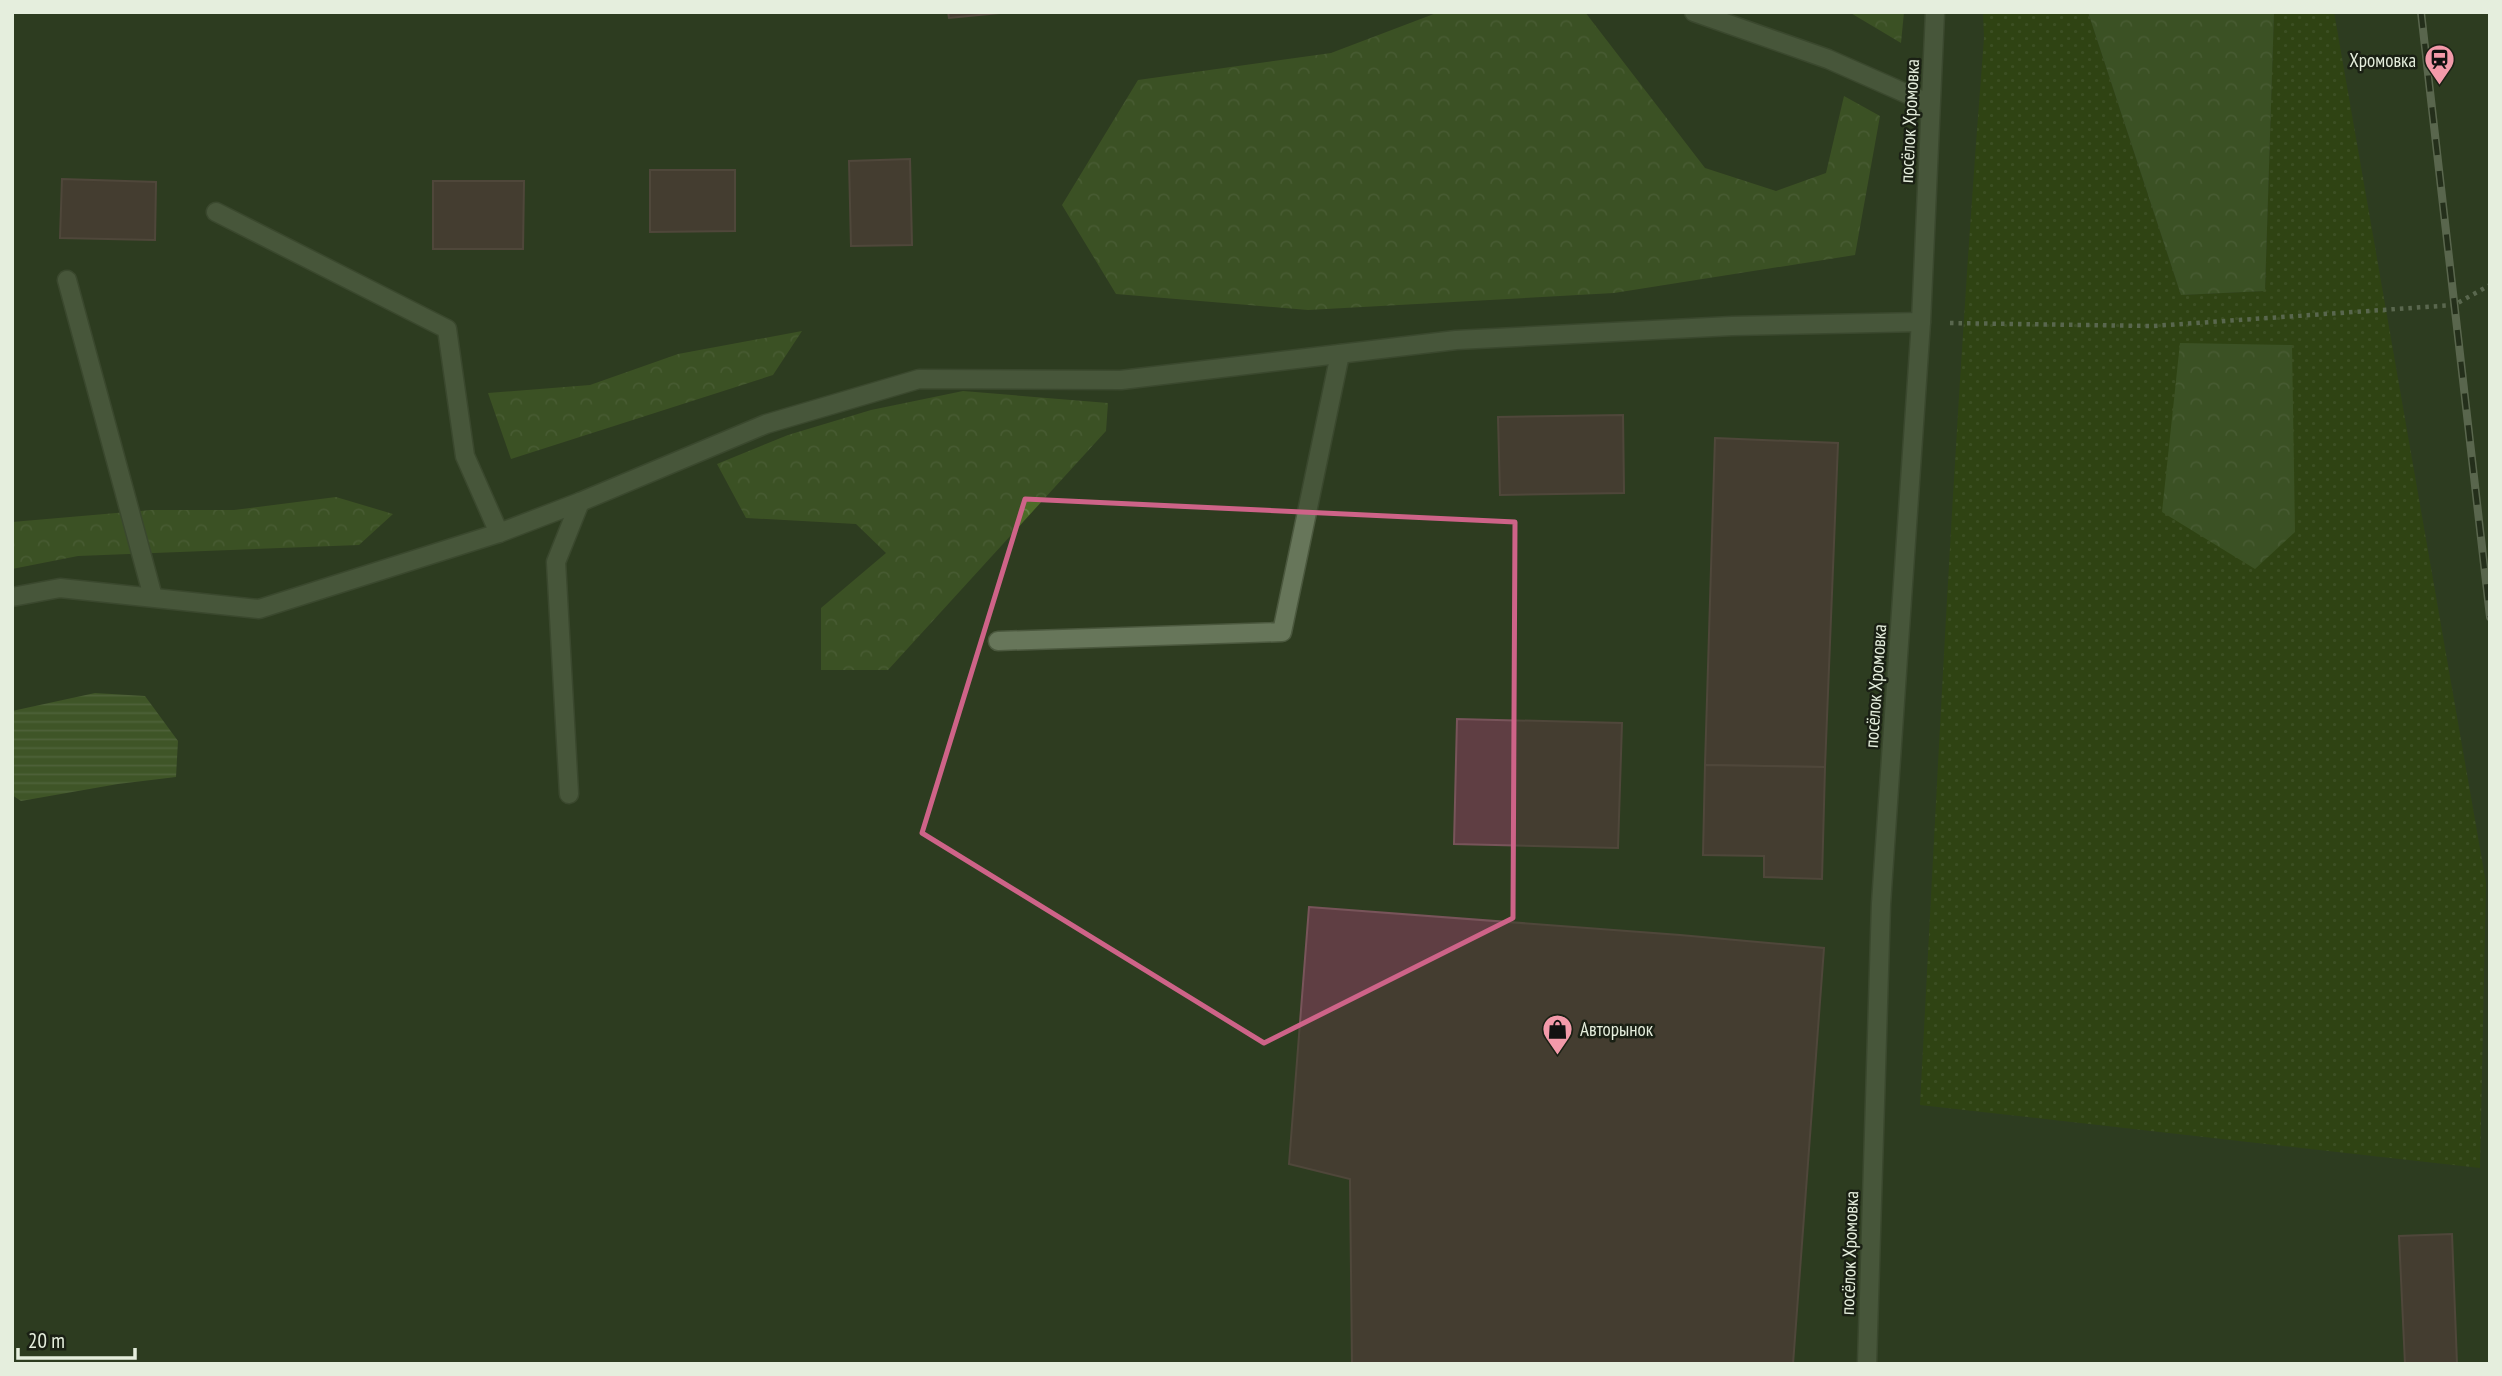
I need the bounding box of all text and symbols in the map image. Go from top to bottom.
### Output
station icon: Хромовка [2422,43,2456,87]
place label: Хромовка [2349,48,2416,72]
street label: посёлок Хромовка [1894,58,1924,184]
street label: посёлок Хромовка [1859,623,1891,749]
shop icon: Авторынок [1540,1012,1574,1056]
place label: Авторынок [1580,1017,1654,1041]
street label: посёлок Хромовка [1835,1191,1863,1315]
scale bar [18,1316,135,1360]
text: 20 m [28,1327,65,1354]

